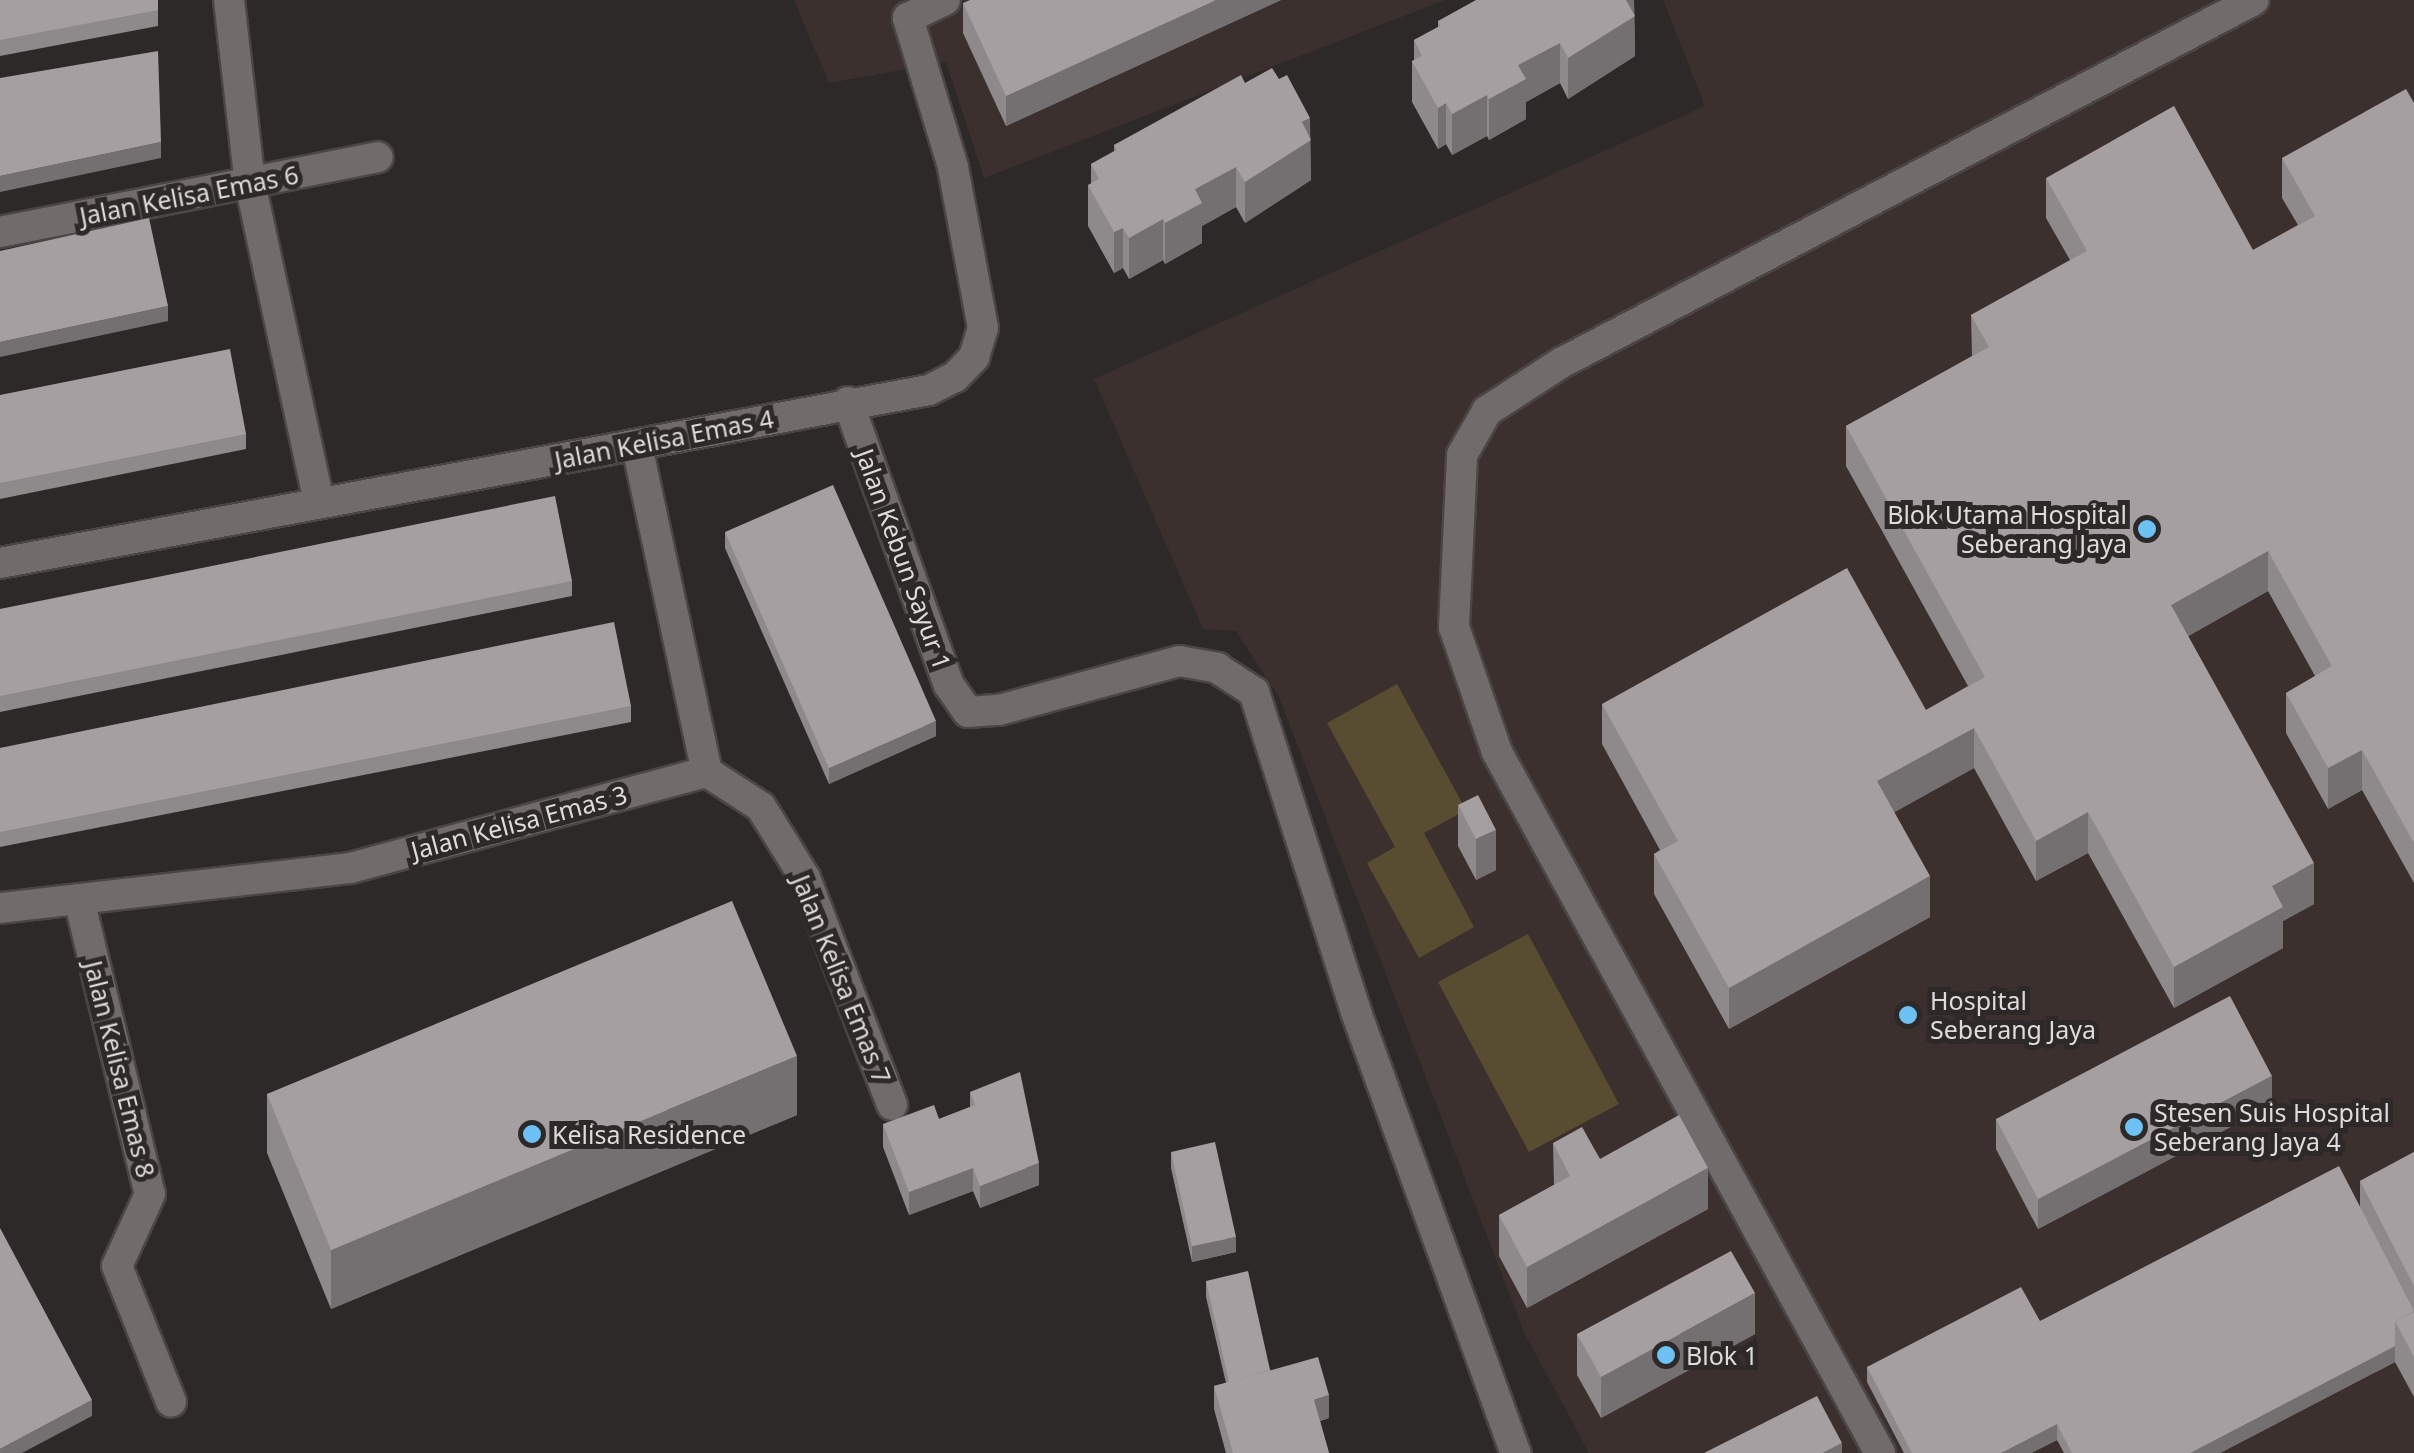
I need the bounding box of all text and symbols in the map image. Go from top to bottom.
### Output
street label: Jalan Kelisa Emas 6 [77,159,301,231]
street label: Jalan Kelisa Emas 4 [552,403,776,475]
street label: Jalan Kebun Sayur 1 [850,445,958,673]
place label: Blok Utama Hospital Seberang Jaya [1887,500,2127,559]
marker: Blok Utama Hospital Seberang Jaya [2136,518,2158,540]
street label: Jalan Kelisa Emas 3 [408,779,630,865]
street label: Jalan Kelisa Emas 7 [786,870,898,1088]
street label: Jalan Kelisa Emas 8 [79,958,161,1180]
place label: Hospital Seberang Jaya [1930,986,2096,1045]
marker: Hospital Seberang Jaya [1895,1002,1921,1028]
place label: Stesen Suis Hospital Seberang Jaya 4 [2154,1098,2390,1157]
marker: Stesen Suis Hospital Seberang Jaya 4 [2123,1116,2145,1138]
place label: Kelisa Residence [552,1119,746,1149]
marker: Kelisa Residence [521,1123,543,1145]
place label: Blok 1 [1686,1340,1758,1370]
marker: Blok 1 [1655,1344,1677,1366]

